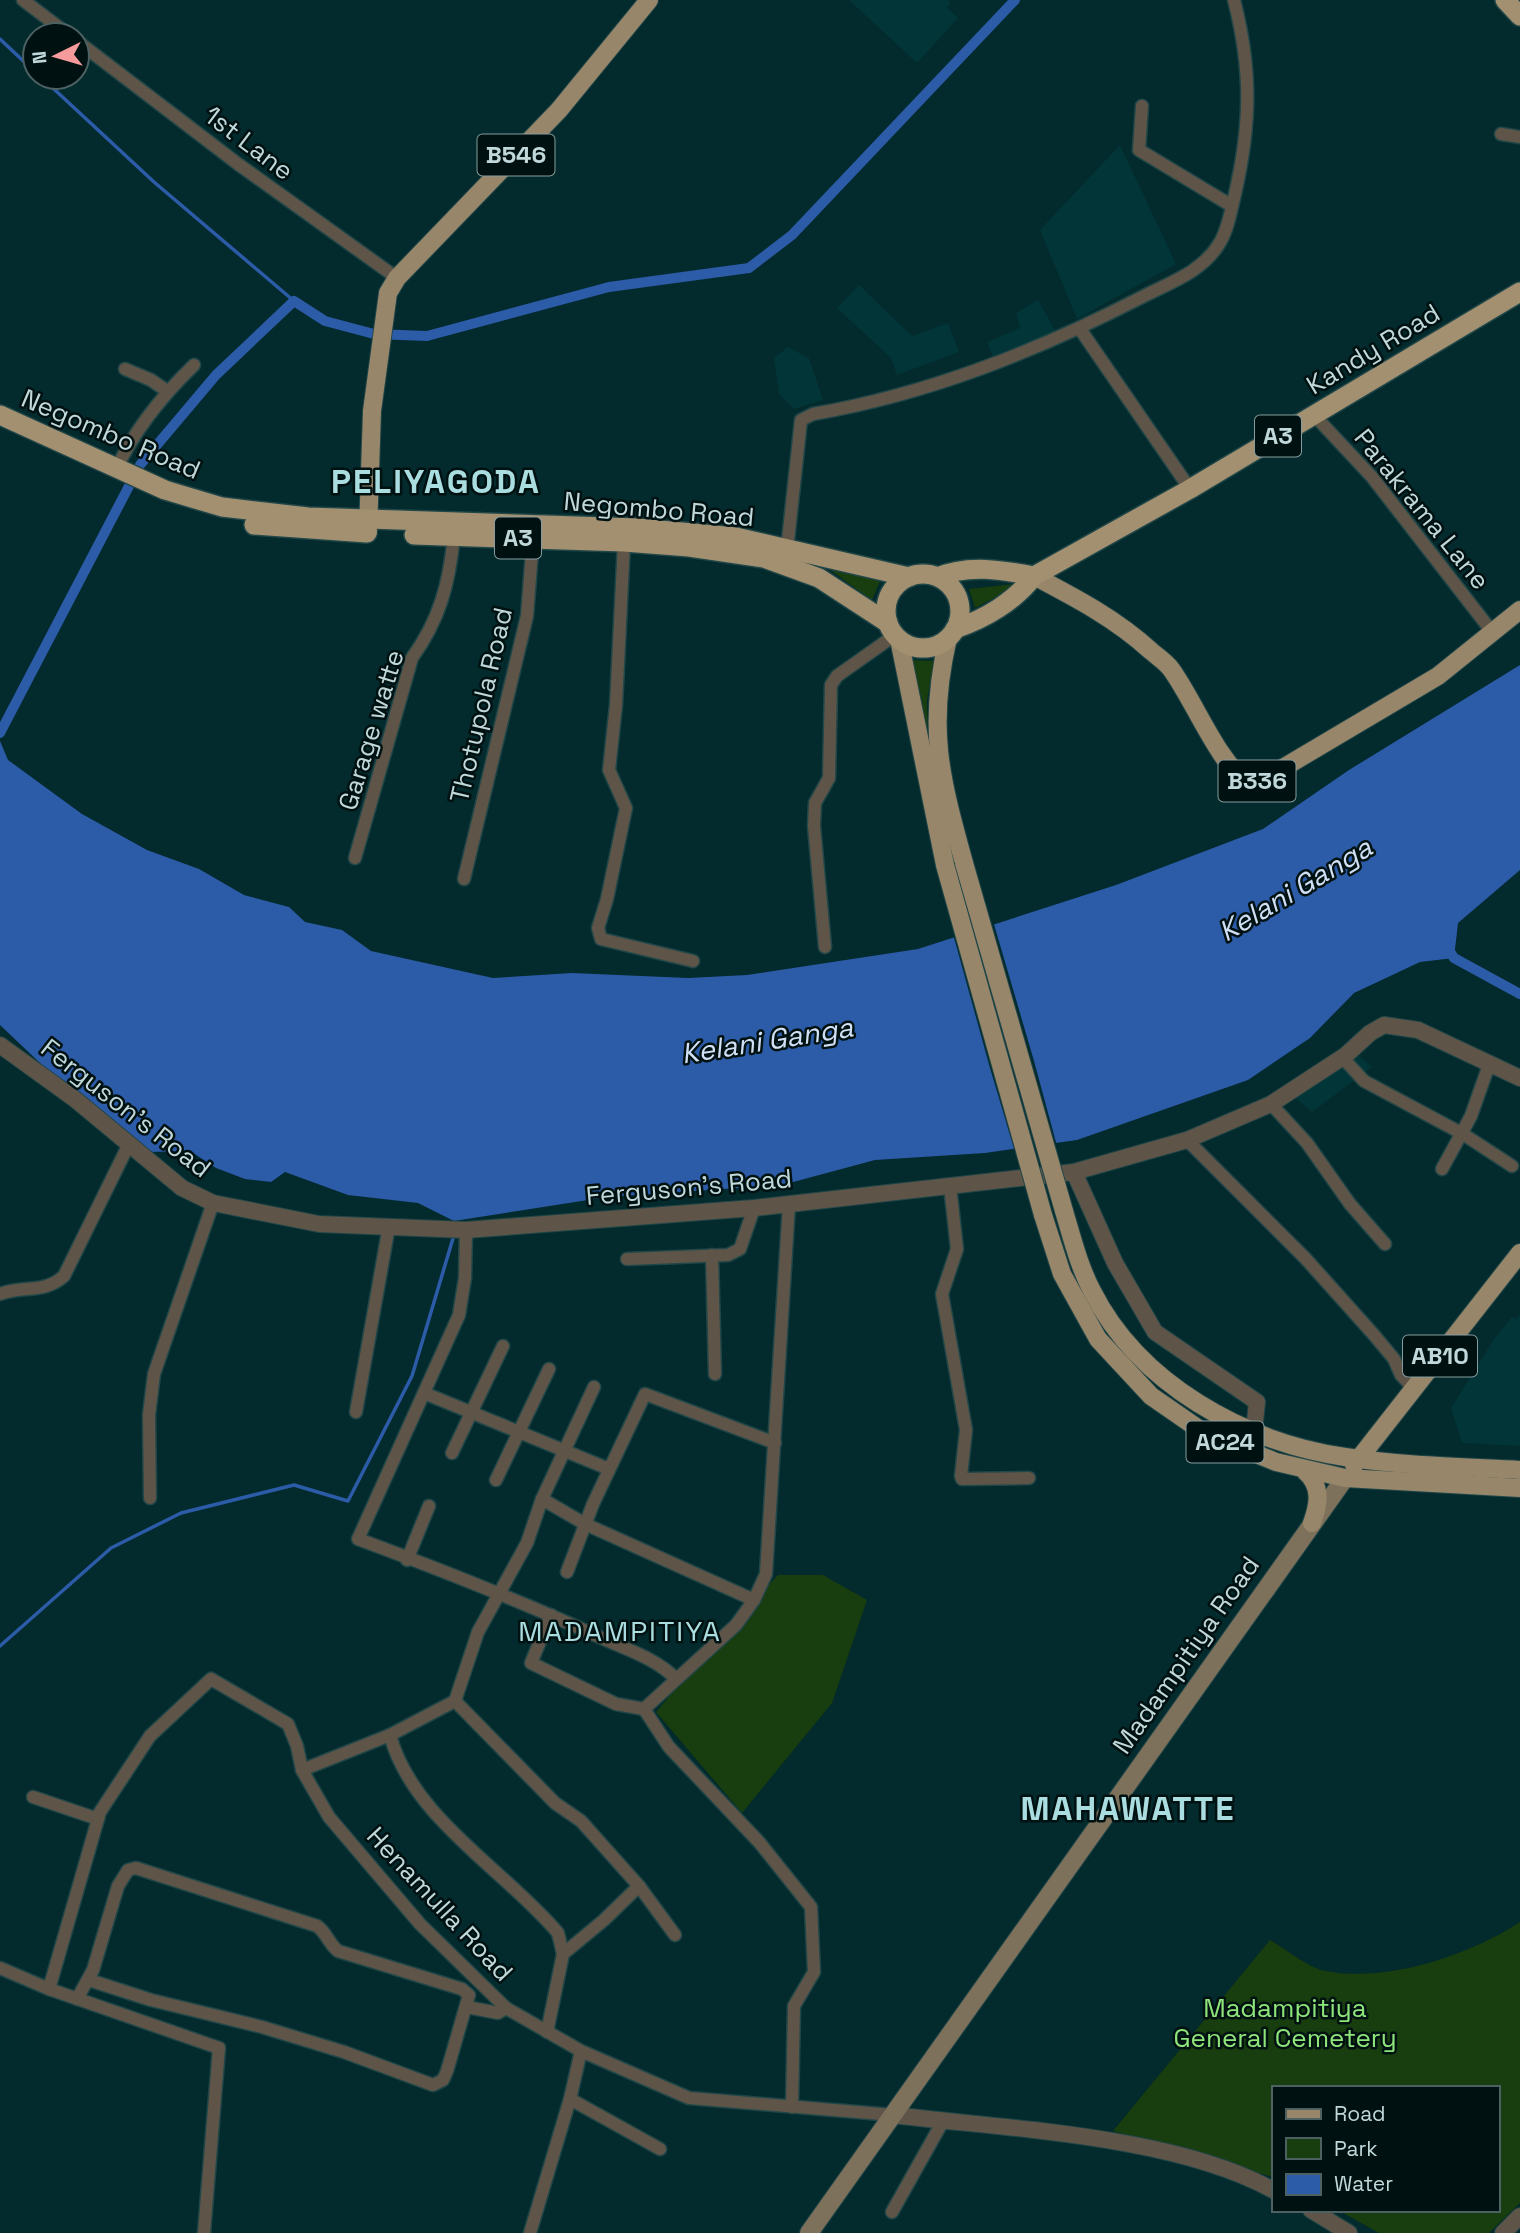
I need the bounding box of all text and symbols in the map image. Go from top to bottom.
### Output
north arrow [21,21,91,91]
text: N [27,50,53,65]
street label: 1st Lane [197,98,301,188]
road number: B546 [477,134,554,176]
street label: Kandy Road [1300,296,1446,402]
street label: Negombo Road [16,381,206,487]
road number: A3 [1255,416,1301,456]
street label: Parakrama Lane [1347,422,1497,596]
district label: PELIYAGODA [331,461,541,503]
street label: Negombo Road [562,484,756,534]
road number: A3 [495,518,541,558]
street label: Thotupola Road [442,604,520,806]
street label: Garage watte [330,646,412,814]
road number: B336 [1218,760,1296,802]
water label: Kelani Ganga [1212,829,1379,949]
water label: Kelani Ganga [679,1009,856,1071]
street label: Ferguson's Road [34,1031,218,1185]
street label: Ferguson's Road [585,1161,793,1213]
road number: AB10 [1403,1336,1477,1376]
road number: AC24 [1186,1422,1264,1462]
street label: Madampitiya Road [1105,1549,1267,1761]
district label: MADAMPITIYA [518,1613,722,1649]
district label: MAHAWATTE [1021,1788,1235,1830]
street label: Henamulla Road [360,1819,520,1989]
park label: Madampitiya General Cemetery [1173,1991,1397,2055]
legend [1272,2086,1499,2212]
text: Road [1334,2100,1386,2127]
text: Park [1334,2135,1378,2162]
text: Water [1334,2170,1393,2197]

